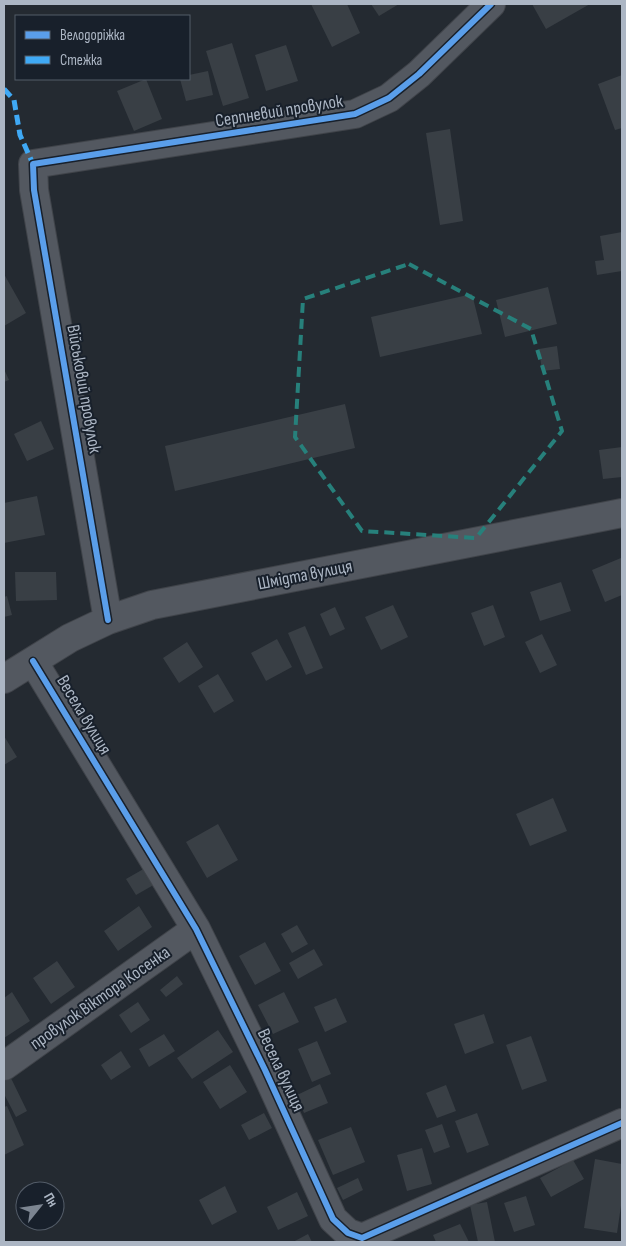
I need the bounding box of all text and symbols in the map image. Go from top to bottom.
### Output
legend [15,15,190,80]
text: Велодоріжка [60,26,125,45]
text: Стежка [60,51,103,70]
street label: Серпневий провулок [214,91,344,131]
street label: Військовий провулок [62,323,106,455]
street label: Шмідта вулиця [256,556,354,594]
street label: Весела вулиця [52,672,116,758]
street label: провулок Віктора Косенка [26,942,174,1054]
street label: Весела вулиця [253,1025,309,1115]
north arrow [15,1181,65,1231]
text: Пн [40,1190,62,1210]

